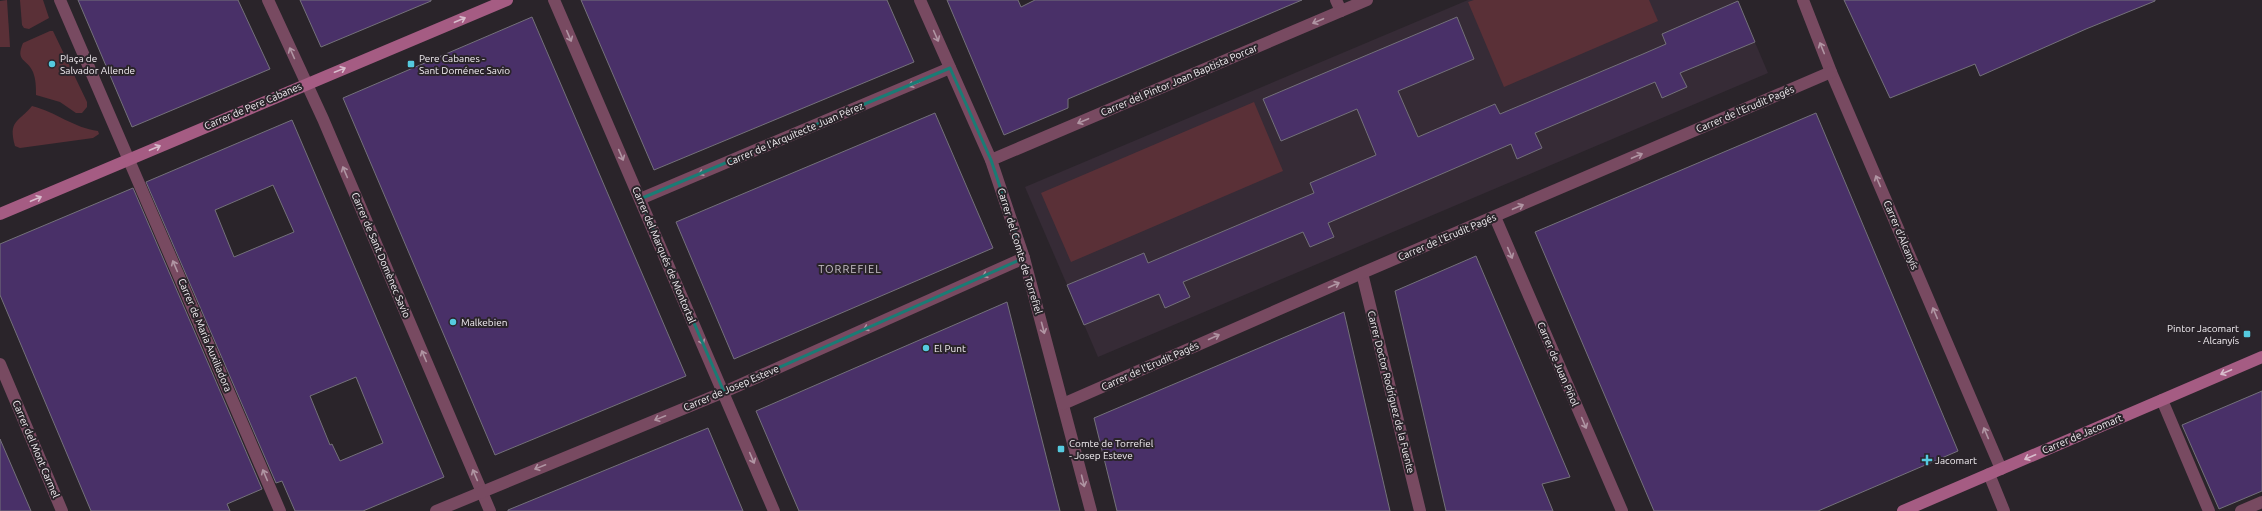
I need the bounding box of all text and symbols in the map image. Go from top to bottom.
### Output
one-way arrow [453,15,465,23]
one-way arrow [1313,17,1325,25]
one-way arrow [566,29,573,41]
one-way arrow [933,29,940,41]
street label: Carrer del Pintor Joan Baptista Porcar [1099,42,1259,118]
one-way arrow [1818,43,1825,55]
one-way arrow [288,48,295,60]
place label: Plaça de Salvador Allende [60,53,135,76]
place label: Pere Cabanes - Sant Doménec Savio [419,53,510,76]
marker: Plaça de Salvador Allende [47,59,57,69]
marker: Pere Cabanes - Sant Doménec Savio [406,59,416,69]
one-way arrow [333,65,345,73]
street label: Carrer de Pere Cabanes [203,80,303,132]
one-way arrow [909,80,921,88]
street label: Carrer de l'Erudit Pagés [1694,83,1796,135]
street label: Carrer de l'Arquitecte Juan Pérez [725,100,865,168]
one-way arrow [1077,118,1089,125]
one-way arrow [149,143,161,151]
one-way arrow [618,149,625,161]
one-way arrow [1631,151,1643,159]
one-way arrow [341,166,349,178]
one-way arrow [699,169,711,177]
one-way arrow [1874,175,1881,187]
street label: Carrer del Marqués de Montortal [630,185,698,325]
street label: Carrer del Comte de Torrefiel [996,187,1045,316]
street label: Carrer de Sant Domènec Savio [350,191,413,320]
one-way arrow [29,194,41,202]
street label: Carrer d'Alcanyís [1881,199,1921,271]
one-way arrow [1511,203,1523,210]
street label: Carrer de l'Erudit Pagés [1396,211,1498,263]
one-way arrow [1507,246,1514,258]
one-way arrow [171,260,178,272]
district label: TORREFIEL [818,263,882,275]
one-way arrow [982,271,994,278]
street label: Carrer de Maria Auxiliadora [176,277,234,393]
one-way arrow [1327,281,1339,288]
one-way arrow [1931,308,1938,320]
street label: Carrer Doctor Rodríguez de la Fuente [1365,310,1417,474]
marker: Malkebien [448,317,458,327]
place label: Malkebien [461,317,507,328]
street label: Carrer de Juan Piñol [1535,320,1581,408]
one-way arrow [1040,321,1047,334]
place label: Pintor Jacomart - Alcanyís [2167,323,2239,346]
one-way arrow [864,324,876,331]
marker: Pintor Jacomart - Alcanyís [2242,329,2252,339]
one-way arrow [697,332,705,344]
one-way arrow [1208,333,1220,340]
street label: Carrer de l'Erudit Pagés [1100,340,1200,392]
marker: El Punt [921,343,931,353]
place label: El Punt [934,343,966,354]
one-way arrow [420,350,427,362]
street label: Carrer de Josep Esteve [682,363,780,413]
one-way arrow [2221,369,2233,376]
street label: Carrer del Mont Carmel [10,399,62,500]
street label: Carrer de Jacomart [2040,412,2124,456]
one-way arrow [654,414,666,422]
one-way arrow [1581,417,1588,429]
one-way arrow [1982,427,1989,439]
place label: Comte de Torrefiel - Josep Esteve [1069,438,1154,461]
marker: Comte de Torrefiel - Josep Esteve [1056,444,1066,454]
one-way arrow [748,452,756,464]
one-way arrow [2024,453,2036,461]
marker: Jacomart [1922,455,1932,465]
place label: Jacomart [1935,455,1977,466]
one-way arrow [534,464,546,471]
one-way arrow [261,470,268,482]
one-way arrow [470,470,478,482]
one-way arrow [1080,474,1087,487]

